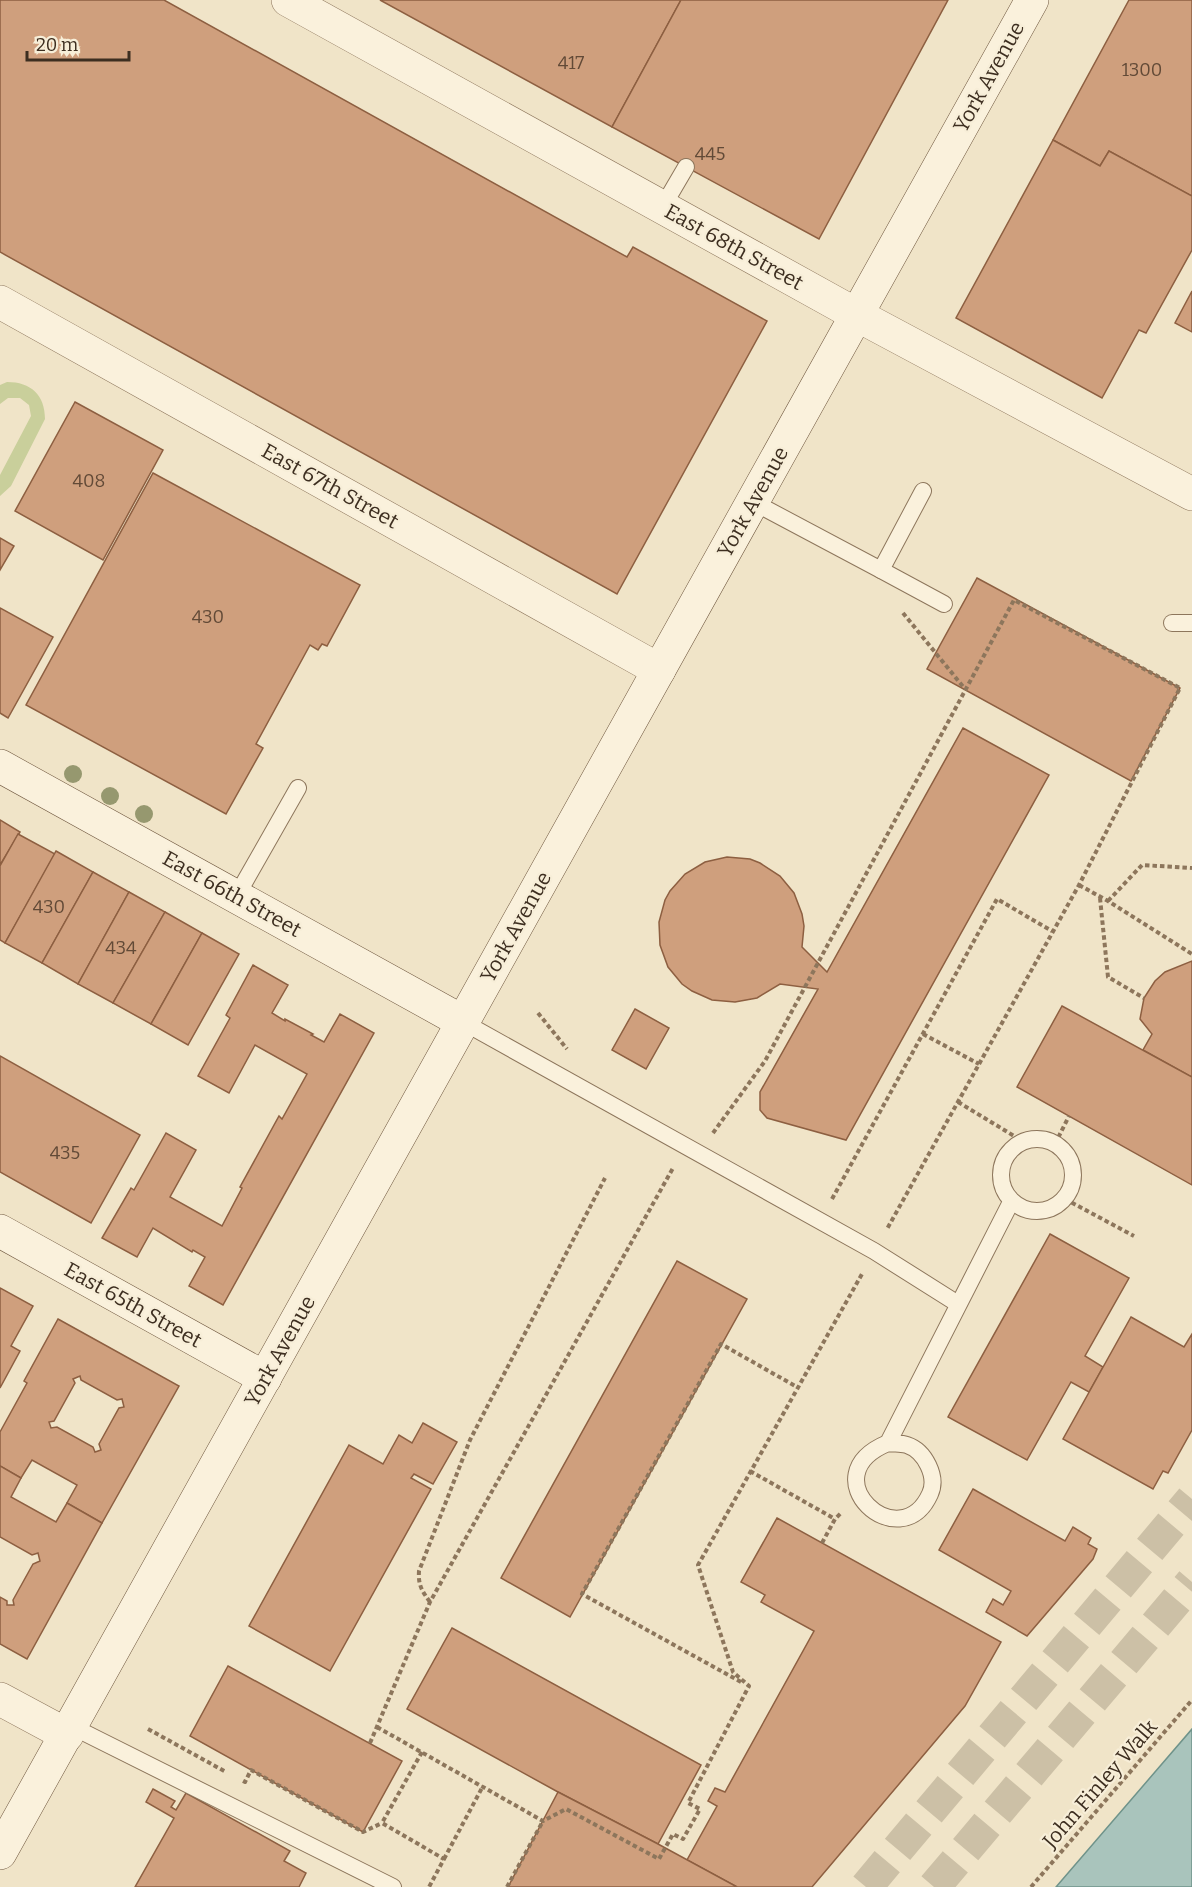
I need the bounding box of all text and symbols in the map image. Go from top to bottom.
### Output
street label: York Avenue [948,17,1030,137]
scale bar [27,24,129,62]
text: 20 m [36,34,78,56]
house number: 417 [558,52,584,74]
house number: 1300 [1122,59,1162,81]
house number: 445 [695,143,725,165]
street label: East 68th Street [660,198,808,296]
street label: East 67th Street [257,438,403,535]
street label: York Avenue [712,442,794,562]
house number: 408 [73,470,105,492]
house number: 430 [192,606,224,628]
street label: East 66th Street [158,845,306,943]
street label: York Avenue [475,867,557,987]
house number: 430 [33,896,65,918]
house number: 434 [105,937,137,959]
house number: 435 [50,1142,80,1164]
street label: East 65th Street [60,1257,207,1354]
street label: York Avenue [239,1291,321,1411]
street label: John Finley Walk [1036,1714,1163,1854]

